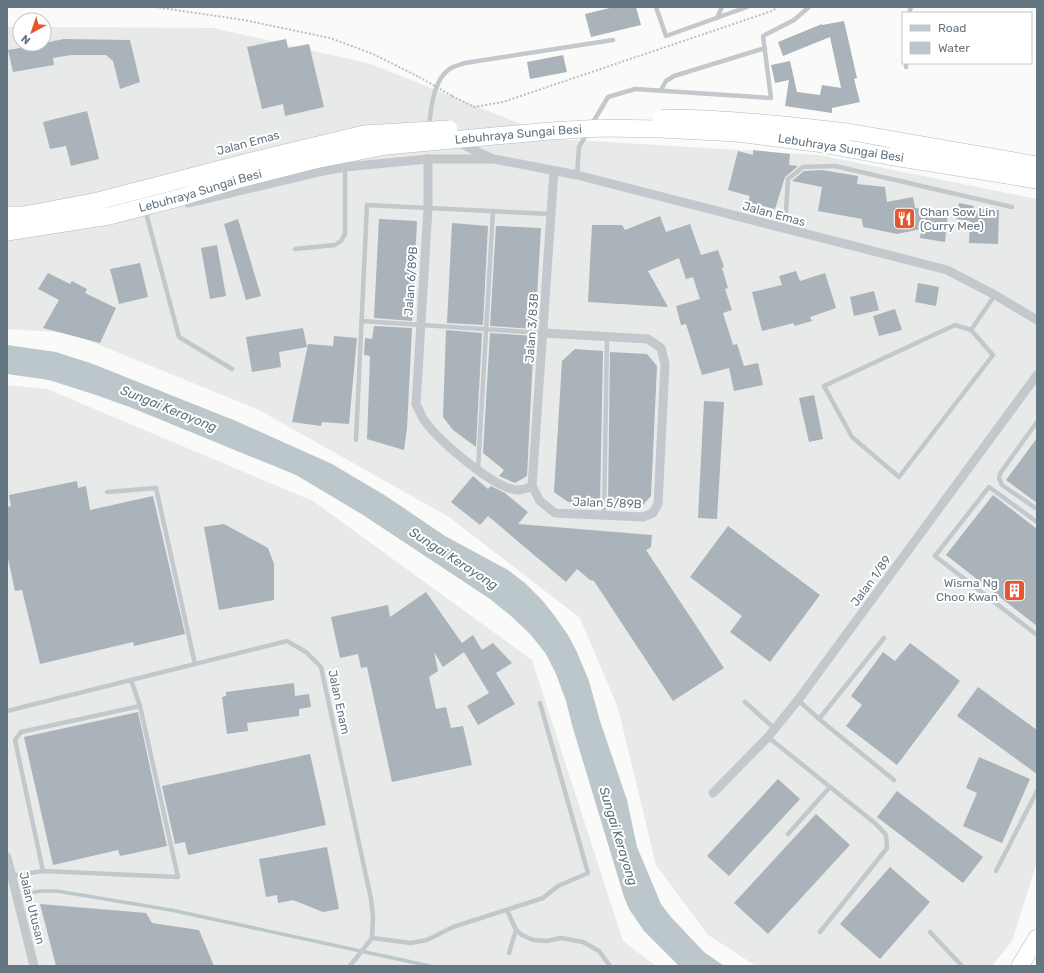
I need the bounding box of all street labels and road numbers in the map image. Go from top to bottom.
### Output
street label: Lebuhraya Sungai Besi [454,122,582,147]
street label: Jalan Emas [215,128,281,158]
street label: Lebuhraya Sungai Besi [777,131,905,165]
street label: Lebuhraya Sungai Besi [137,167,263,215]
street label: Jalan Emas [741,199,807,229]
street label: Jalan 6/89B [402,246,420,316]
street label: Jalan 3/83B [523,293,541,363]
street label: Jalan 5/89B [572,495,642,511]
street label: Jalan 1/89 [848,553,894,609]
street label: Jalan Enam [325,668,353,736]
street label: Jalan Utusan [16,870,48,946]

